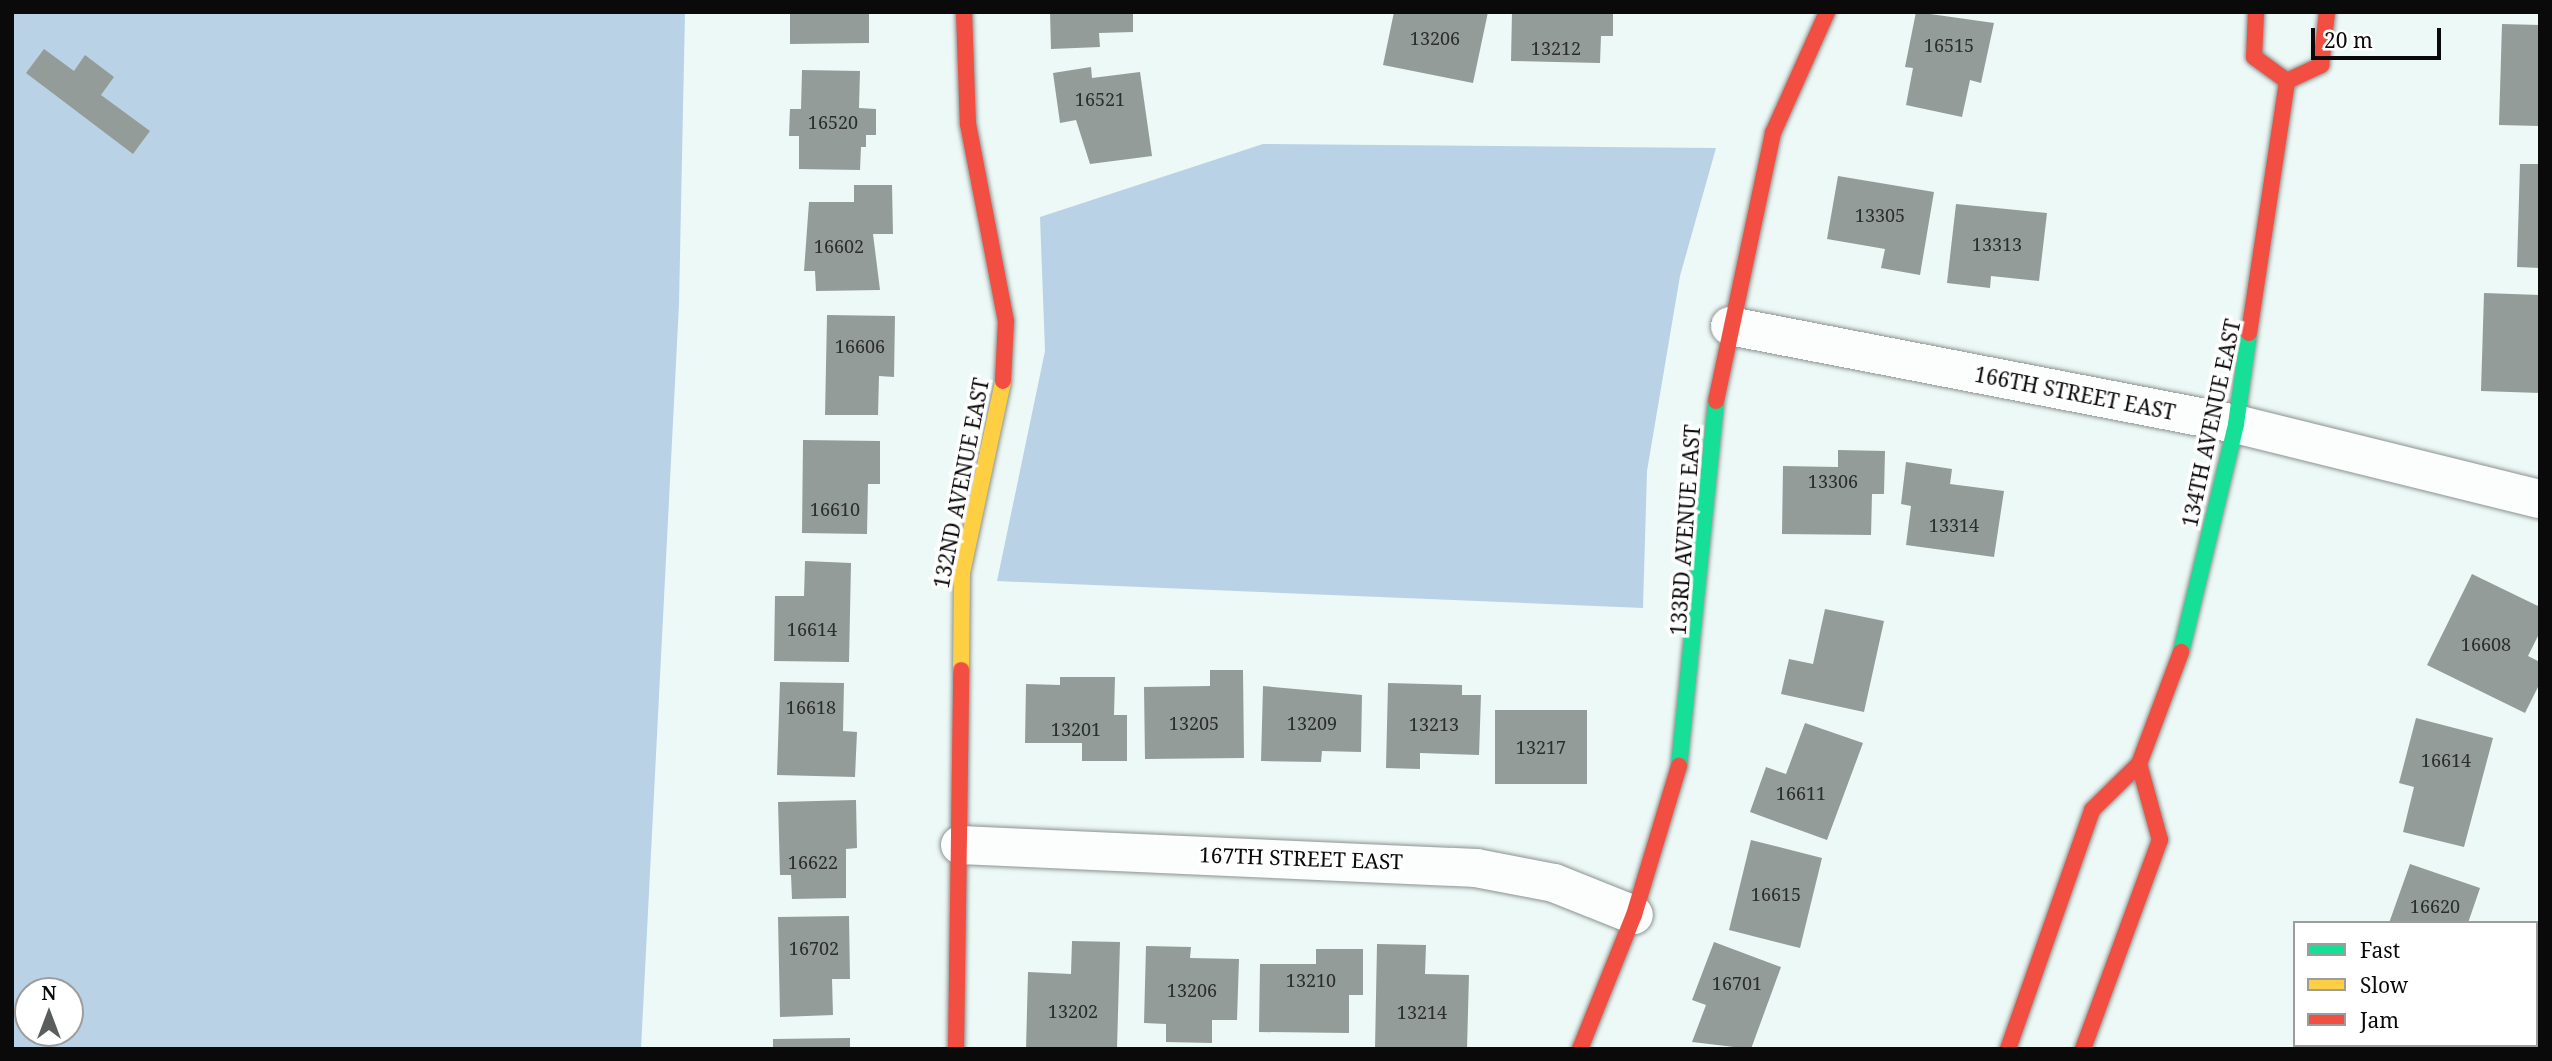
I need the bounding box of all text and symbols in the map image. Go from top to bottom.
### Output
scale bar [2314,14,2444,58]
text: 20 m [2324,26,2373,54]
house number: 13206 [1410,27,1460,49]
house number: 16515 [1924,34,1974,56]
house number: 13212 [1531,37,1581,59]
house number: 16521 [1075,88,1125,110]
house number: 16520 [808,111,858,133]
house number: 13305 [1855,204,1905,226]
house number: 13313 [1972,233,2022,255]
house number: 16602 [814,235,864,257]
street label: 134TH AVENUE EAST [2177,317,2245,529]
house number: 16606 [835,335,885,357]
street label: 166TH STREET EAST [1972,361,2178,425]
street label: 132ND AVENUE EAST [928,376,994,590]
street label: 133RD AVENUE EAST [1665,424,1705,636]
house number: 13306 [1808,470,1858,492]
house number: 16610 [810,498,860,520]
house number: 13314 [1929,514,1979,536]
house number: 16614 [787,618,837,640]
house number: 16608 [2461,633,2511,655]
house number: 16618 [786,696,836,718]
house number: 13205 [1169,712,1219,734]
house number: 13209 [1287,712,1337,734]
house number: 13213 [1409,713,1459,735]
house number: 13201 [1051,718,1101,740]
house number: 13217 [1516,736,1566,758]
house number: 16614 [2421,749,2471,771]
house number: 16611 [1776,782,1826,804]
street label: 167TH STREET EAST [1199,842,1403,874]
house number: 16622 [788,851,838,873]
house number: 16615 [1751,883,1801,905]
house number: 16620 [2410,895,2460,917]
legend [2293,921,2538,1047]
text: Fast [2360,936,2400,964]
house number: 16702 [789,937,839,959]
house number: 13210 [1286,969,1336,991]
text: Slow [2360,971,2408,999]
house number: 16701 [1712,972,1762,994]
north arrow [14,977,84,1047]
house number: 13206 [1167,979,1217,1001]
text: N [42,980,56,1006]
house number: 13202 [1048,1000,1098,1022]
house number: 13214 [1397,1001,1447,1023]
text: Jam [2360,1006,2399,1034]

